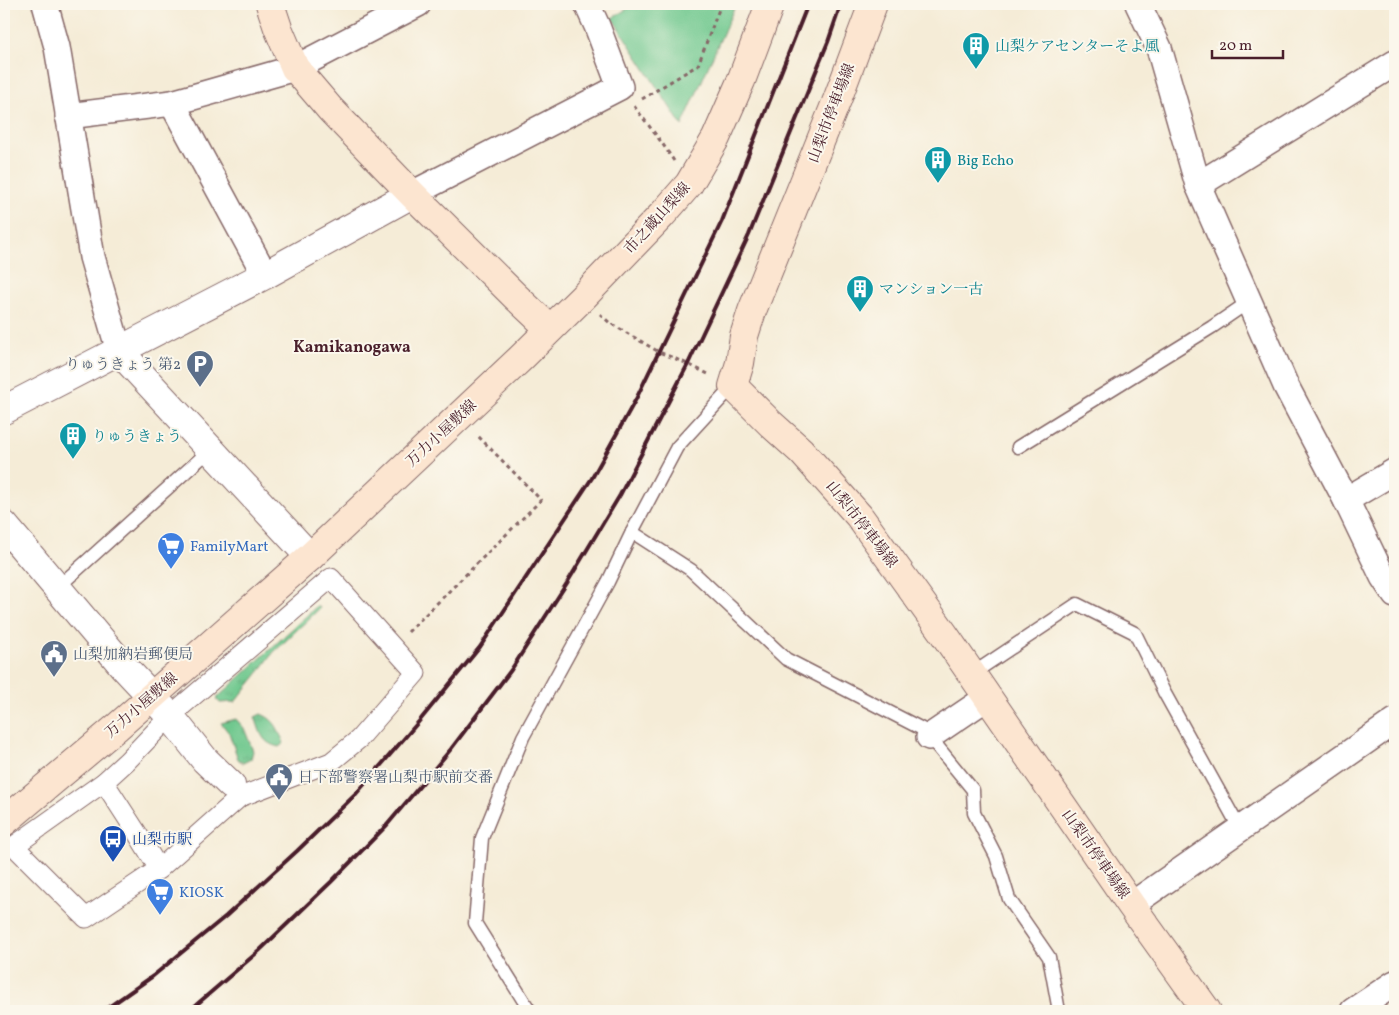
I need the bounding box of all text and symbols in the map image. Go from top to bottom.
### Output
scale bar [1212,28,1283,60]
building icon: 山梨ケアセンターそよ風 [961,31,991,70]
text: 20 m [1219,36,1252,57]
place label: 山梨ケアセンターそよ風 [995,37,1159,58]
street label: 山梨市停車場線 [804,61,861,166]
building icon: Big Echo [923,145,953,184]
place label: Big Echo [957,151,1014,172]
street label: 市之蔵山梨線 [620,179,696,259]
building icon: マンション一古 [845,274,875,313]
place label: マンション一古 [879,280,983,301]
district label: Kamikanogawa [293,337,411,359]
parking icon: りゅうきょう 第2 [185,349,215,388]
place label: りゅうきょう 第2 [65,355,181,376]
street label: 万力小屋敷線 [402,396,482,472]
building icon: りゅうきょう [58,421,88,460]
place label: りゅうきょう [92,427,182,448]
street label: 山梨市停車場線 [820,477,901,573]
supermarket icon: FamilyMart [156,531,186,570]
place label: FamilyMart [190,537,269,558]
public building icon: 山梨加納岩郵便局 [39,639,69,678]
place label: 山梨加納岩郵便局 [73,645,193,666]
street label: 万力小屋敷線 [101,669,183,744]
public building icon: 日下部警察署山梨市駅前交番 [264,762,294,801]
place label: 日下部警察署山梨市駅前交番 [298,768,493,789]
street label: 山梨市停車場線 [1056,806,1133,904]
bus stop icon: 山梨市駅 [98,824,128,863]
place label: 山梨市駅 [132,830,192,851]
supermarket icon: KIOSK [145,877,175,916]
place label: KIOSK [179,883,224,904]

